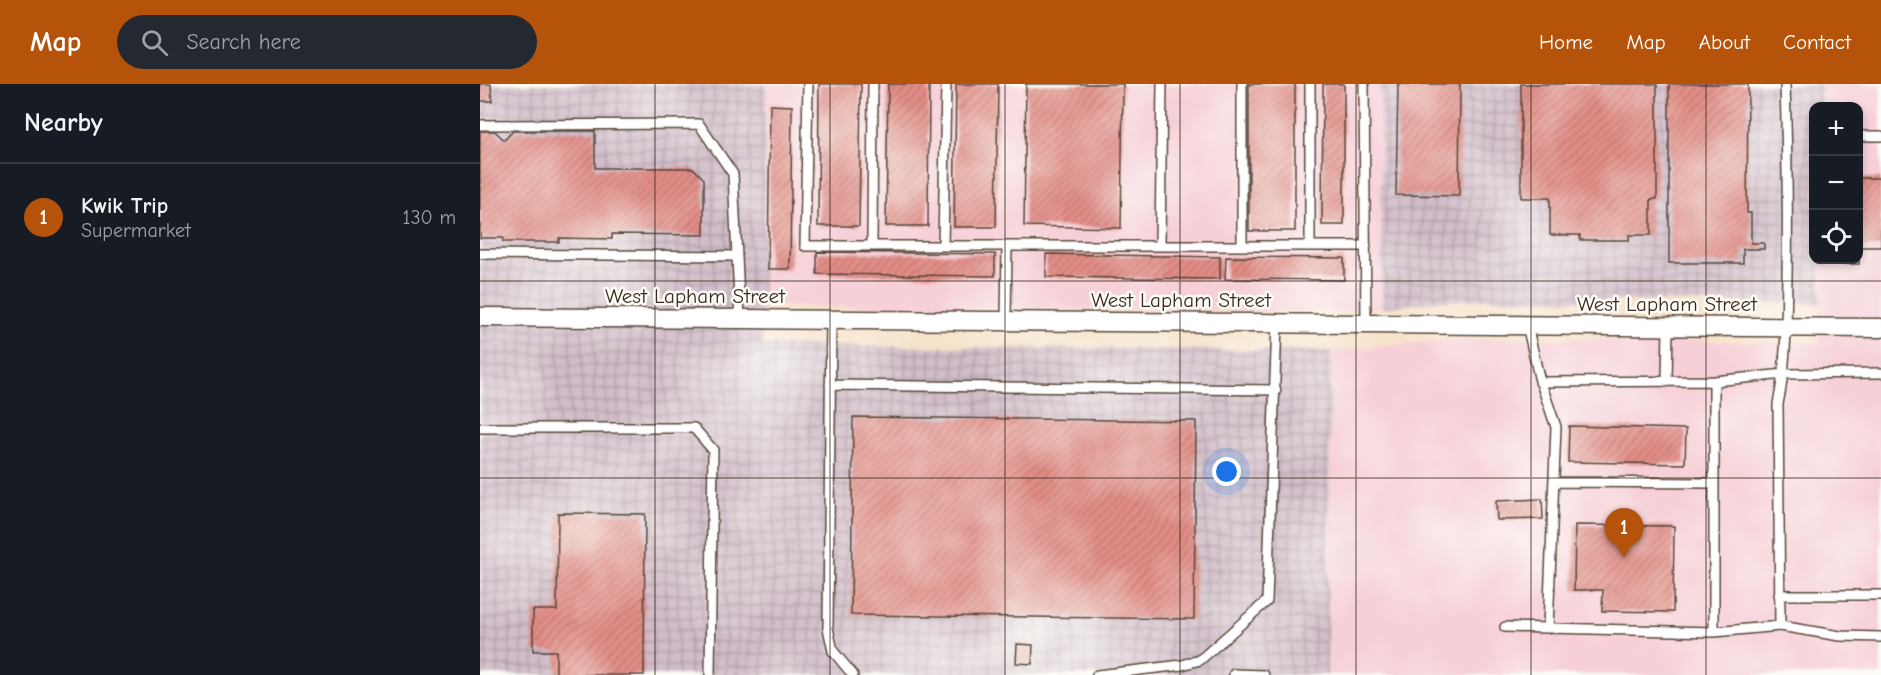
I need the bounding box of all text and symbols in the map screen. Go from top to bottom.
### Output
search box [117,15,537,69]
text: Map [30,26,81,58]
icon: search [138,26,171,59]
text: Search here [186,29,301,55]
text: Home [1539,30,1593,54]
text: Map [1626,30,1666,54]
text: About [1699,30,1750,54]
text: Contact [1783,30,1851,54]
map controls [1809,102,1863,264]
button: + [1809,102,1863,156]
text: Nearby [24,108,103,138]
button: − [1809,156,1863,210]
text: Kwik Trip [81,193,168,219]
text: 1 [40,206,47,229]
text: 130 m [403,206,456,229]
button: locate [1809,210,1863,264]
text: Supermarket [81,219,191,242]
street label: West Lapham Street [605,284,786,308]
street label: West Lapham Street [1091,288,1272,312]
street label: West Lapham Street [1577,292,1758,316]
your location [1212,457,1241,486]
pin: 1 [1604,508,1644,558]

